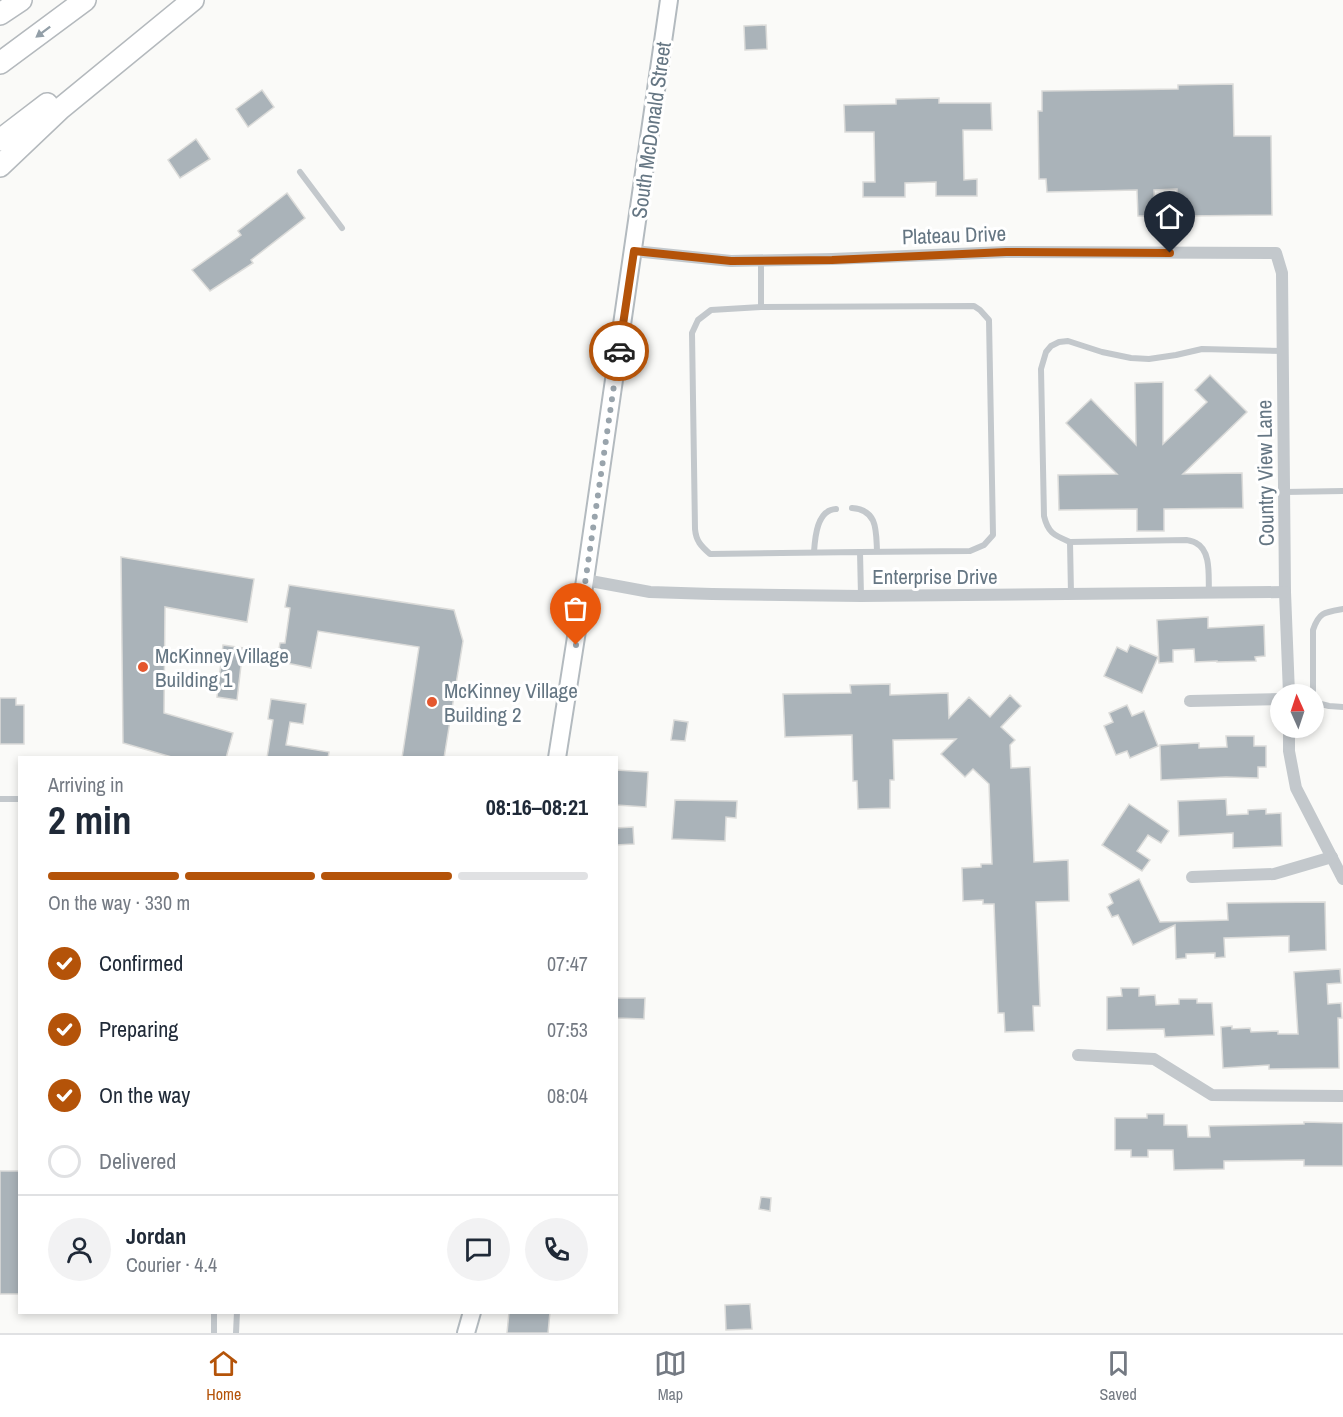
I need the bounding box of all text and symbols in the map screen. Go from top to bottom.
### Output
one-way arrow [35,26,51,38]
street label: South McDonald Street [624,40,678,220]
pin [1144,191,1195,253]
icon: home [1153,200,1186,233]
street label: Plateau Drive [901,219,1007,251]
courier [589,321,649,381]
icon: car [603,335,636,368]
street label: Country View Lane [1249,400,1281,546]
street label: Enterprise Drive [872,562,998,591]
pin [550,583,601,645]
icon: bag [559,592,592,625]
place label: McKinney Village Building 1 [155,641,289,694]
marker: McKinney Village Building 1 [136,660,150,674]
place label: McKinney Village Building 2 [444,676,578,729]
north arrow [1270,684,1324,738]
map controls [1270,684,1324,738]
marker: McKinney Village Building 2 [425,695,439,709]
text: Arriving in [48,771,124,798]
text: 08:16–08:21 [486,792,588,822]
text: 2 min [48,794,132,846]
text: On the way · 330 m [48,889,190,916]
icon: check [48,947,81,980]
text: Confirmed [99,948,183,978]
text: 07:47 [547,950,588,977]
icon: check [48,1013,81,1046]
text: Preparing [99,1014,178,1044]
text: 07:53 [547,1016,588,1043]
icon: check [48,1079,81,1112]
text: On the way [99,1080,190,1110]
text: 08:04 [547,1082,588,1109]
text: Delivered [99,1146,176,1176]
button: person [48,1218,111,1281]
button: chat [447,1218,510,1281]
button: phone [525,1218,588,1281]
text: Jordan [126,1221,186,1251]
text: Courier · 4.4 [126,1251,217,1278]
tab: Home [206,1347,241,1405]
tab: Map [654,1347,687,1405]
tab: Saved [1099,1347,1137,1405]

